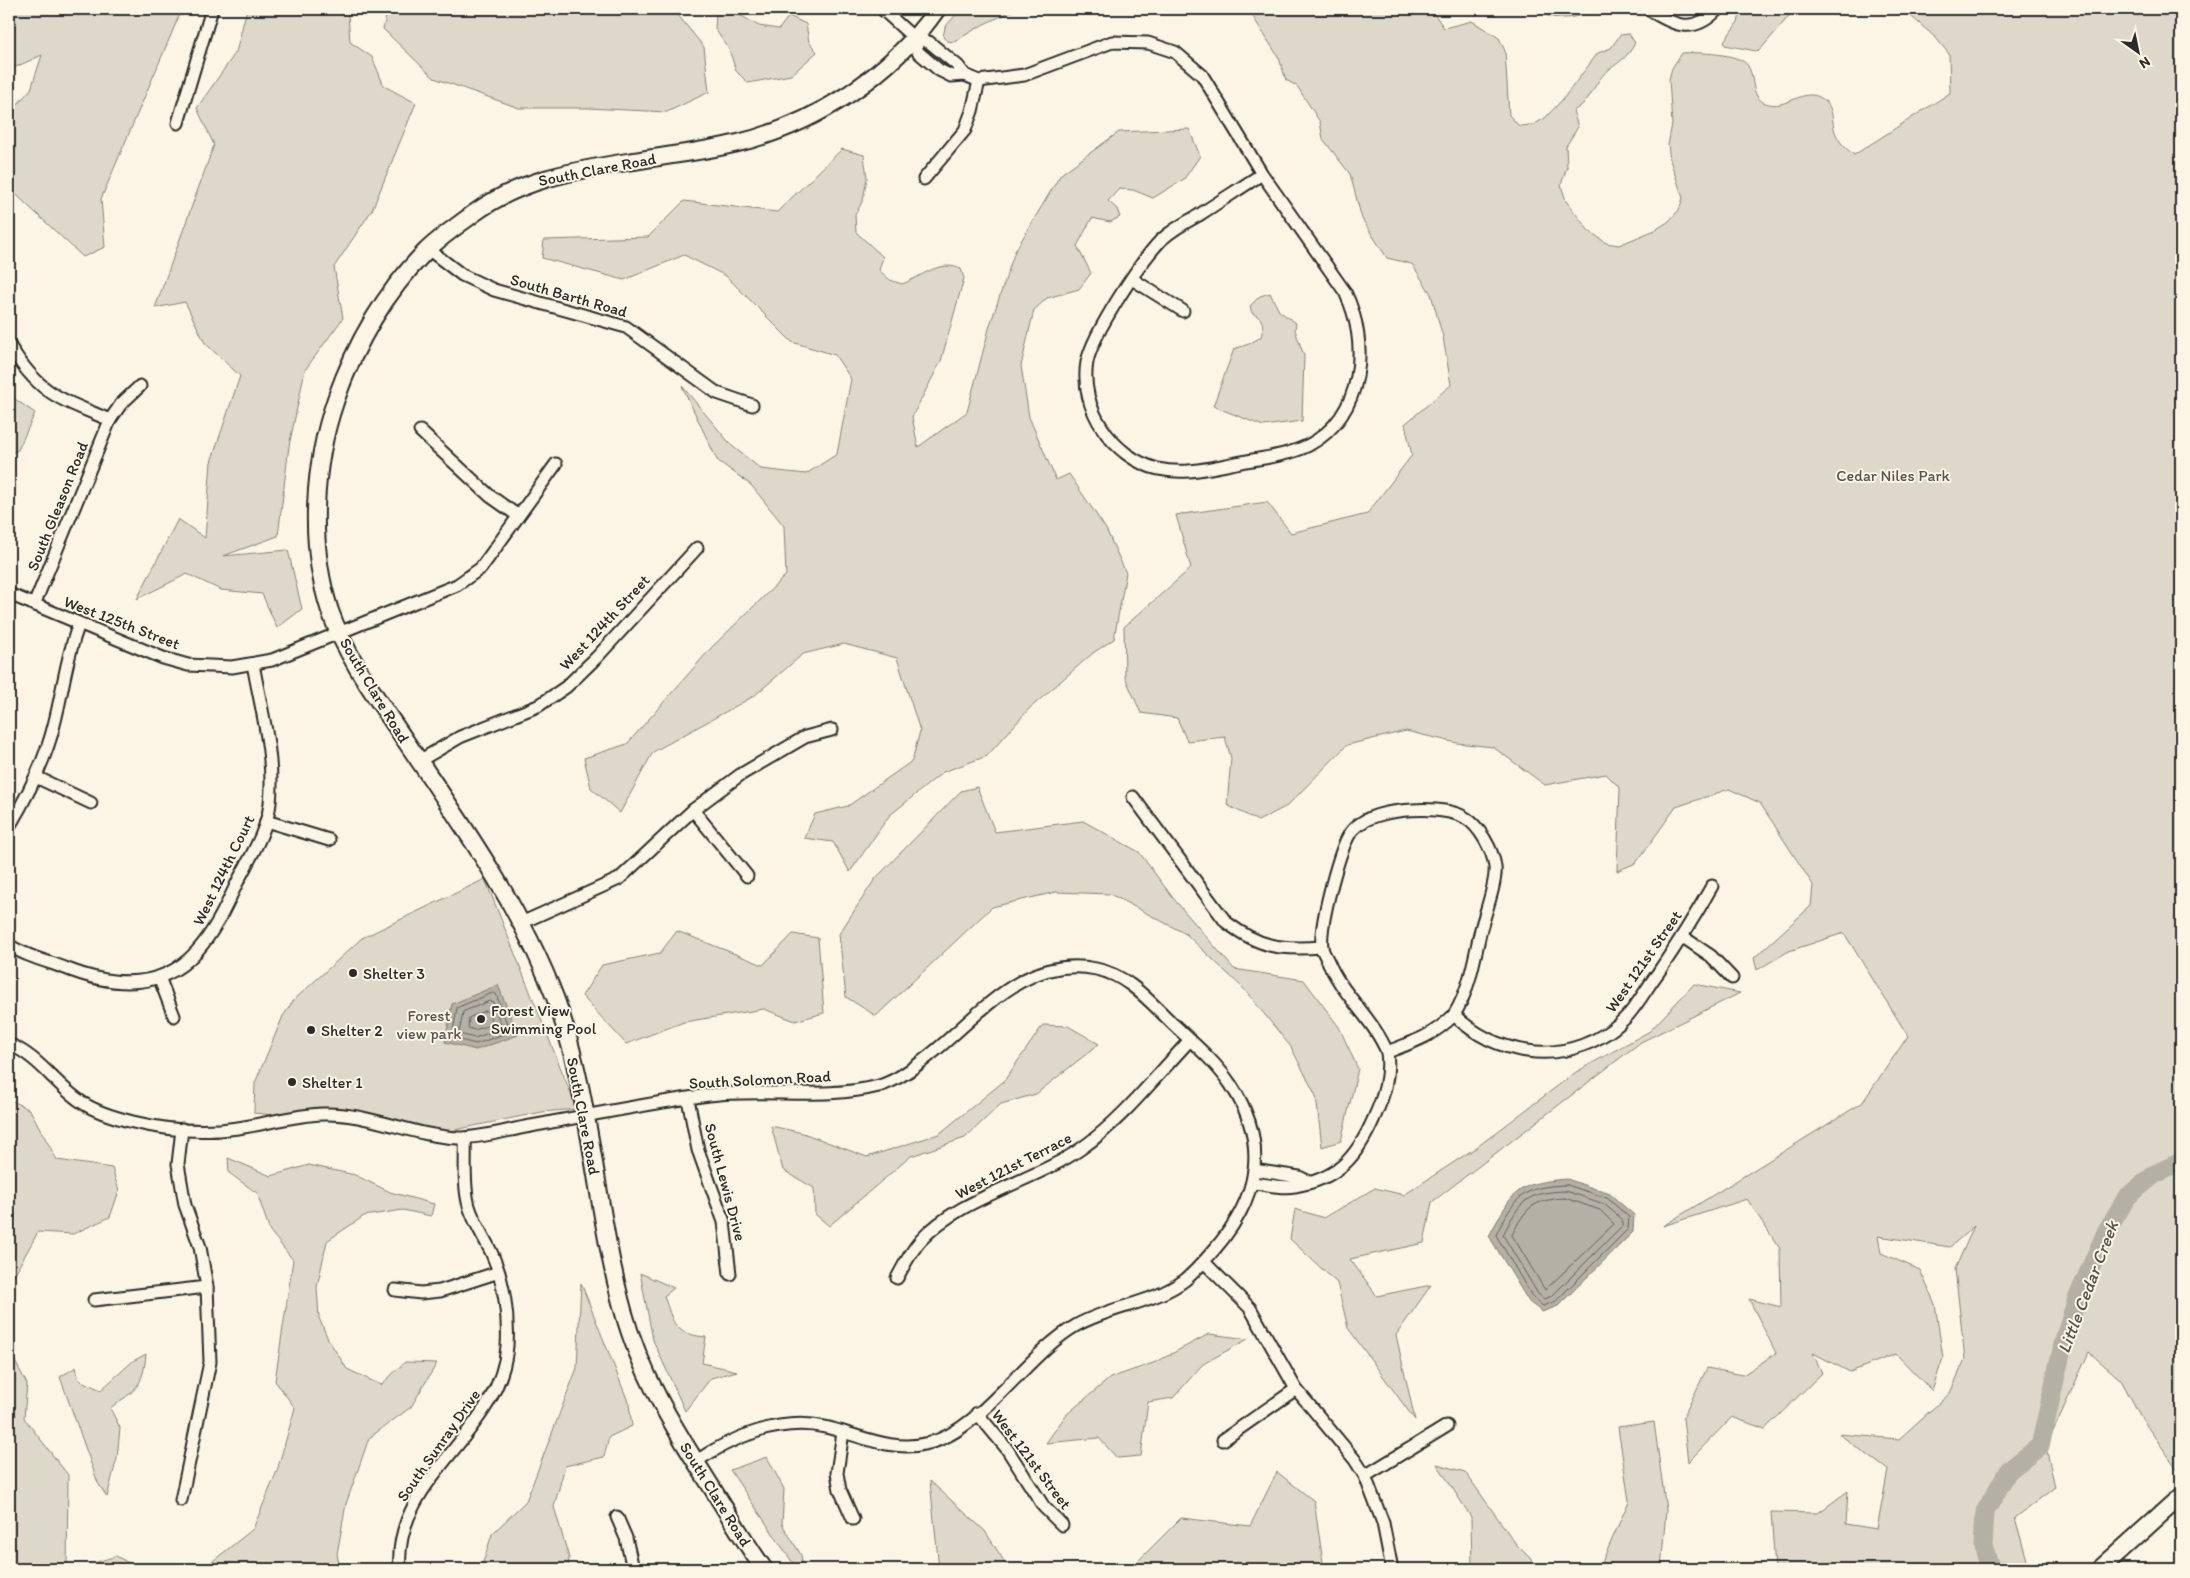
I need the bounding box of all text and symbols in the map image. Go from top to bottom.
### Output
north arrow [2112,28,2162,78]
text: N [2136,53,2153,72]
street label: South Clare Road [537,149,658,190]
street label: South Barth Road [508,270,630,321]
street label: South Gleason Road [23,439,92,574]
park label: Cedar Niles Park [1836,466,1950,485]
street label: West 124th Street [555,571,654,674]
street label: West 125th Street [61,592,182,653]
street label: South Clare Road [336,634,414,747]
street label: West 124th Court [189,812,258,929]
street label: West 121st Street [1601,907,1686,1016]
place label: Shelter 3 [363,964,425,983]
marker: Shelter 3 [347,967,359,979]
place label: Forest View Swimming Pool [491,1001,597,1038]
park label: Forest view park [397,1006,461,1043]
marker: Forest View Swimming Pool [475,1013,487,1025]
place label: Shelter 2 [321,1021,383,1040]
marker: Shelter 2 [305,1024,317,1036]
street label: South Clare Road [563,1056,604,1177]
street label: South Solomon Road [689,1066,832,1093]
place label: Shelter 1 [302,1073,363,1092]
marker: Shelter 1 [286,1076,298,1088]
street label: South Lewis Drive [701,1121,750,1243]
street label: West 121st Terrace [952,1128,1075,1203]
water label: Little Cedar Creek [2053,1216,2124,1356]
street label: South Sunray Drive [393,1385,484,1505]
street label: West 121st Street [988,1406,1075,1513]
street label: South Clare Road [676,1439,755,1550]

